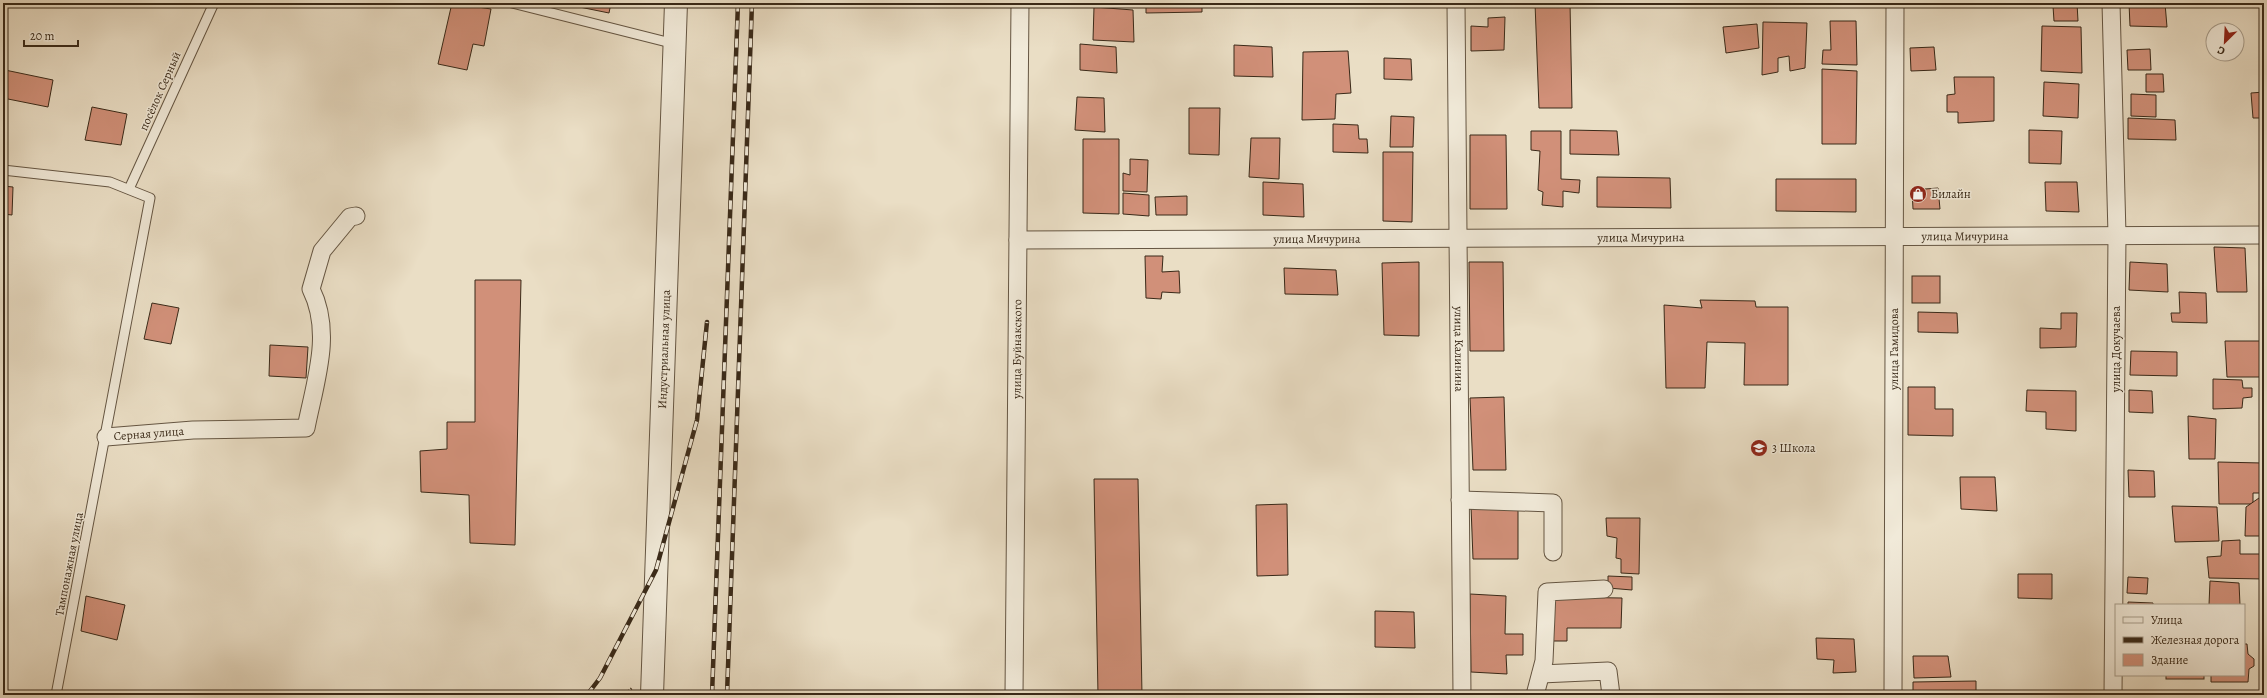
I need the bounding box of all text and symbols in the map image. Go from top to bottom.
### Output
scale bar [24,22,78,48]
north arrow [2205,22,2245,62]
text: 20 m [30,28,54,44]
text: С [2215,42,2227,59]
street label: посёлок Серный [135,49,185,133]
shop icon: Билайн [1908,184,1928,204]
place label: Билайн [1931,186,1971,202]
street label: улица Мичурина [1920,228,2009,244]
street label: улица Мичурина [1596,229,1685,246]
street label: улица Мичурина [1272,231,1361,247]
street label: Индустриальная улица [654,289,674,409]
street label: улица Буйнакского [1009,299,1025,400]
street label: улица Калинина [1451,305,1467,392]
street label: улица Докучаева [2108,305,2124,393]
street label: улица Гамидова [1886,307,1902,391]
street label: Серная улица [113,423,185,444]
school or university icon: 3 Школа [1749,438,1769,458]
place label: 3 Школа [1772,440,1816,456]
street label: Тампонажная улица [51,510,87,617]
legend [2115,604,2245,676]
text: Улица [2151,612,2183,628]
text: Железная дорога [2151,632,2240,648]
text: Здание [2151,652,2188,668]

